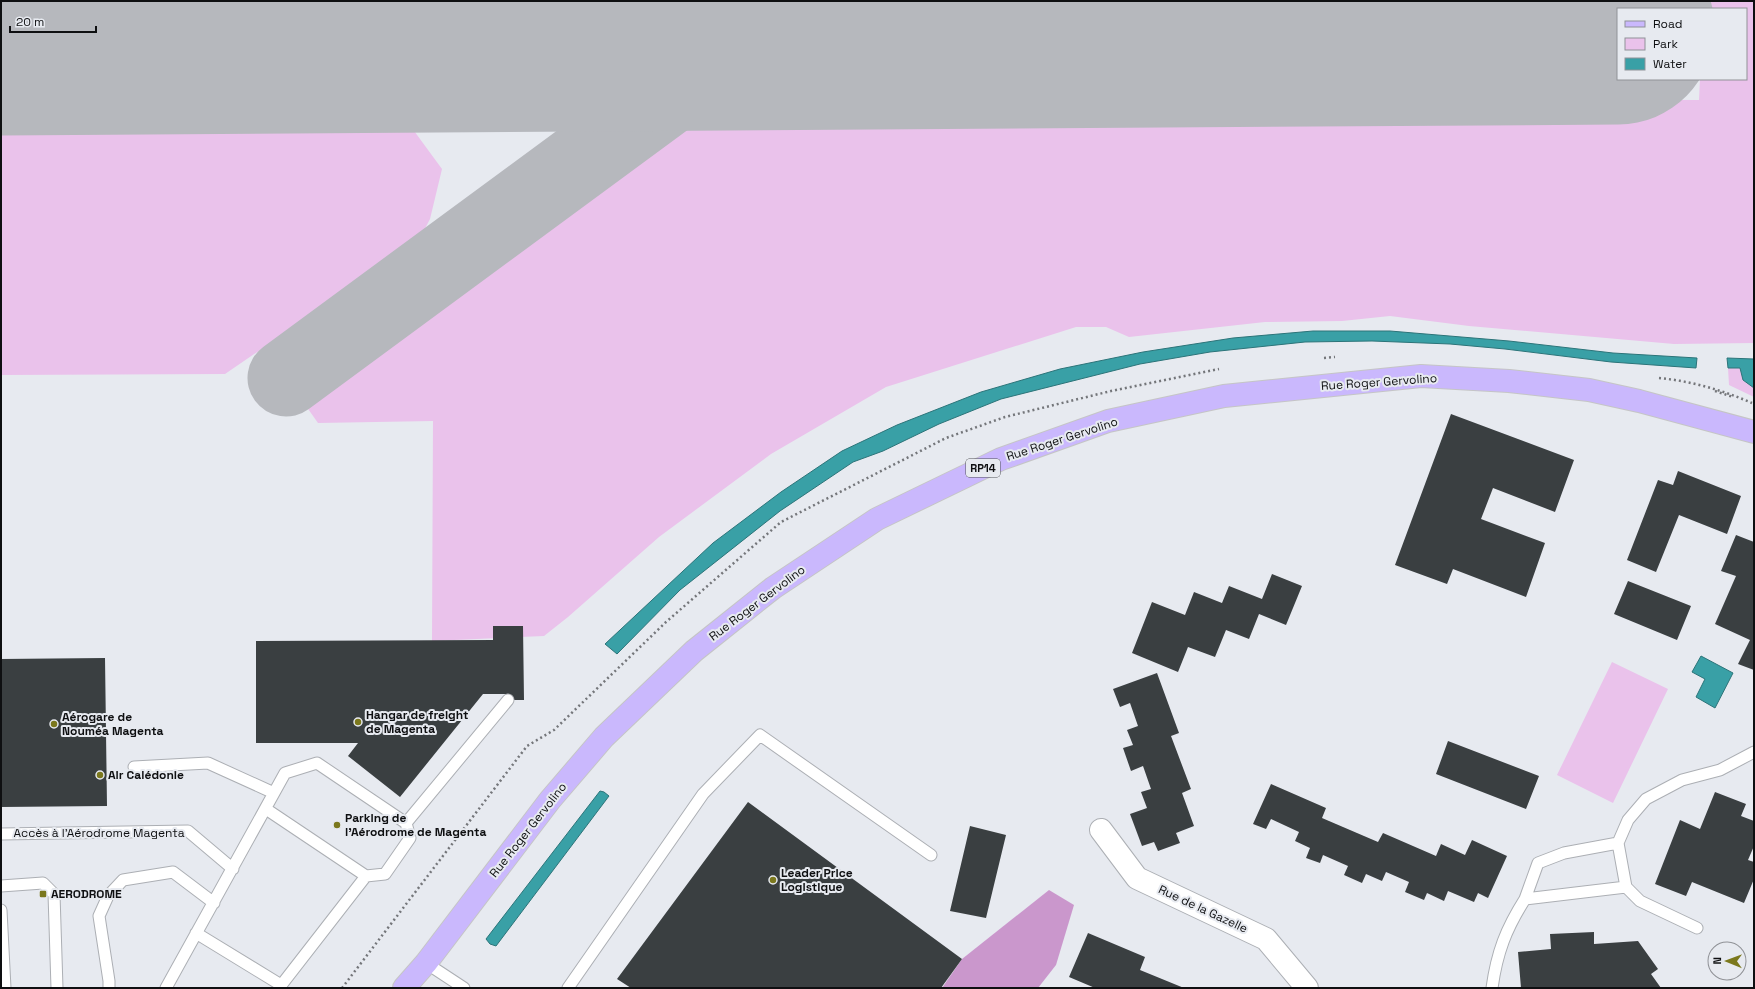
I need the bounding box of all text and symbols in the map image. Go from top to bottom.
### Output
scale bar [10,8,96,34]
legend [1617,8,1747,80]
text: 20 m [16,14,44,30]
text: Road [1653,16,1682,32]
text: Park [1653,36,1678,52]
text: Water [1653,56,1687,72]
street label: Rue Roger Gervolino [1320,370,1438,394]
street label: Rue Roger Gervolino [1004,413,1120,465]
road number: RP14 [966,459,1000,477]
street label: Rue Roger Gervolino [706,562,808,644]
place label: Hangar de freight de Magenta [366,707,468,737]
place label: Aérogare de Nouméa Magenta [62,709,164,739]
marker: Hangar de freight de Magenta [353,717,363,727]
marker: Aérogare de Nouméa Magenta [49,719,59,729]
place label: Air Calédonie [108,767,184,783]
marker: Air Calédonie [95,770,105,780]
street label: Rue Roger Gervolino [486,779,570,881]
place label: Parking de l'Aérodrome de Magenta [345,810,486,840]
marker: Parking de l'Aérodrome de Magenta [332,820,342,830]
street label: Accès à l'Aérodrome Magenta [13,825,185,841]
place label: Leader Price Logistique [781,865,853,895]
marker: Leader Price Logistique [768,875,778,885]
street label: Rue de la Gazelle [1156,881,1250,937]
place label: AERODROME [51,886,122,902]
marker: AERODROME [38,889,48,899]
north arrow [1707,941,1747,981]
text: N [1710,957,1724,965]

